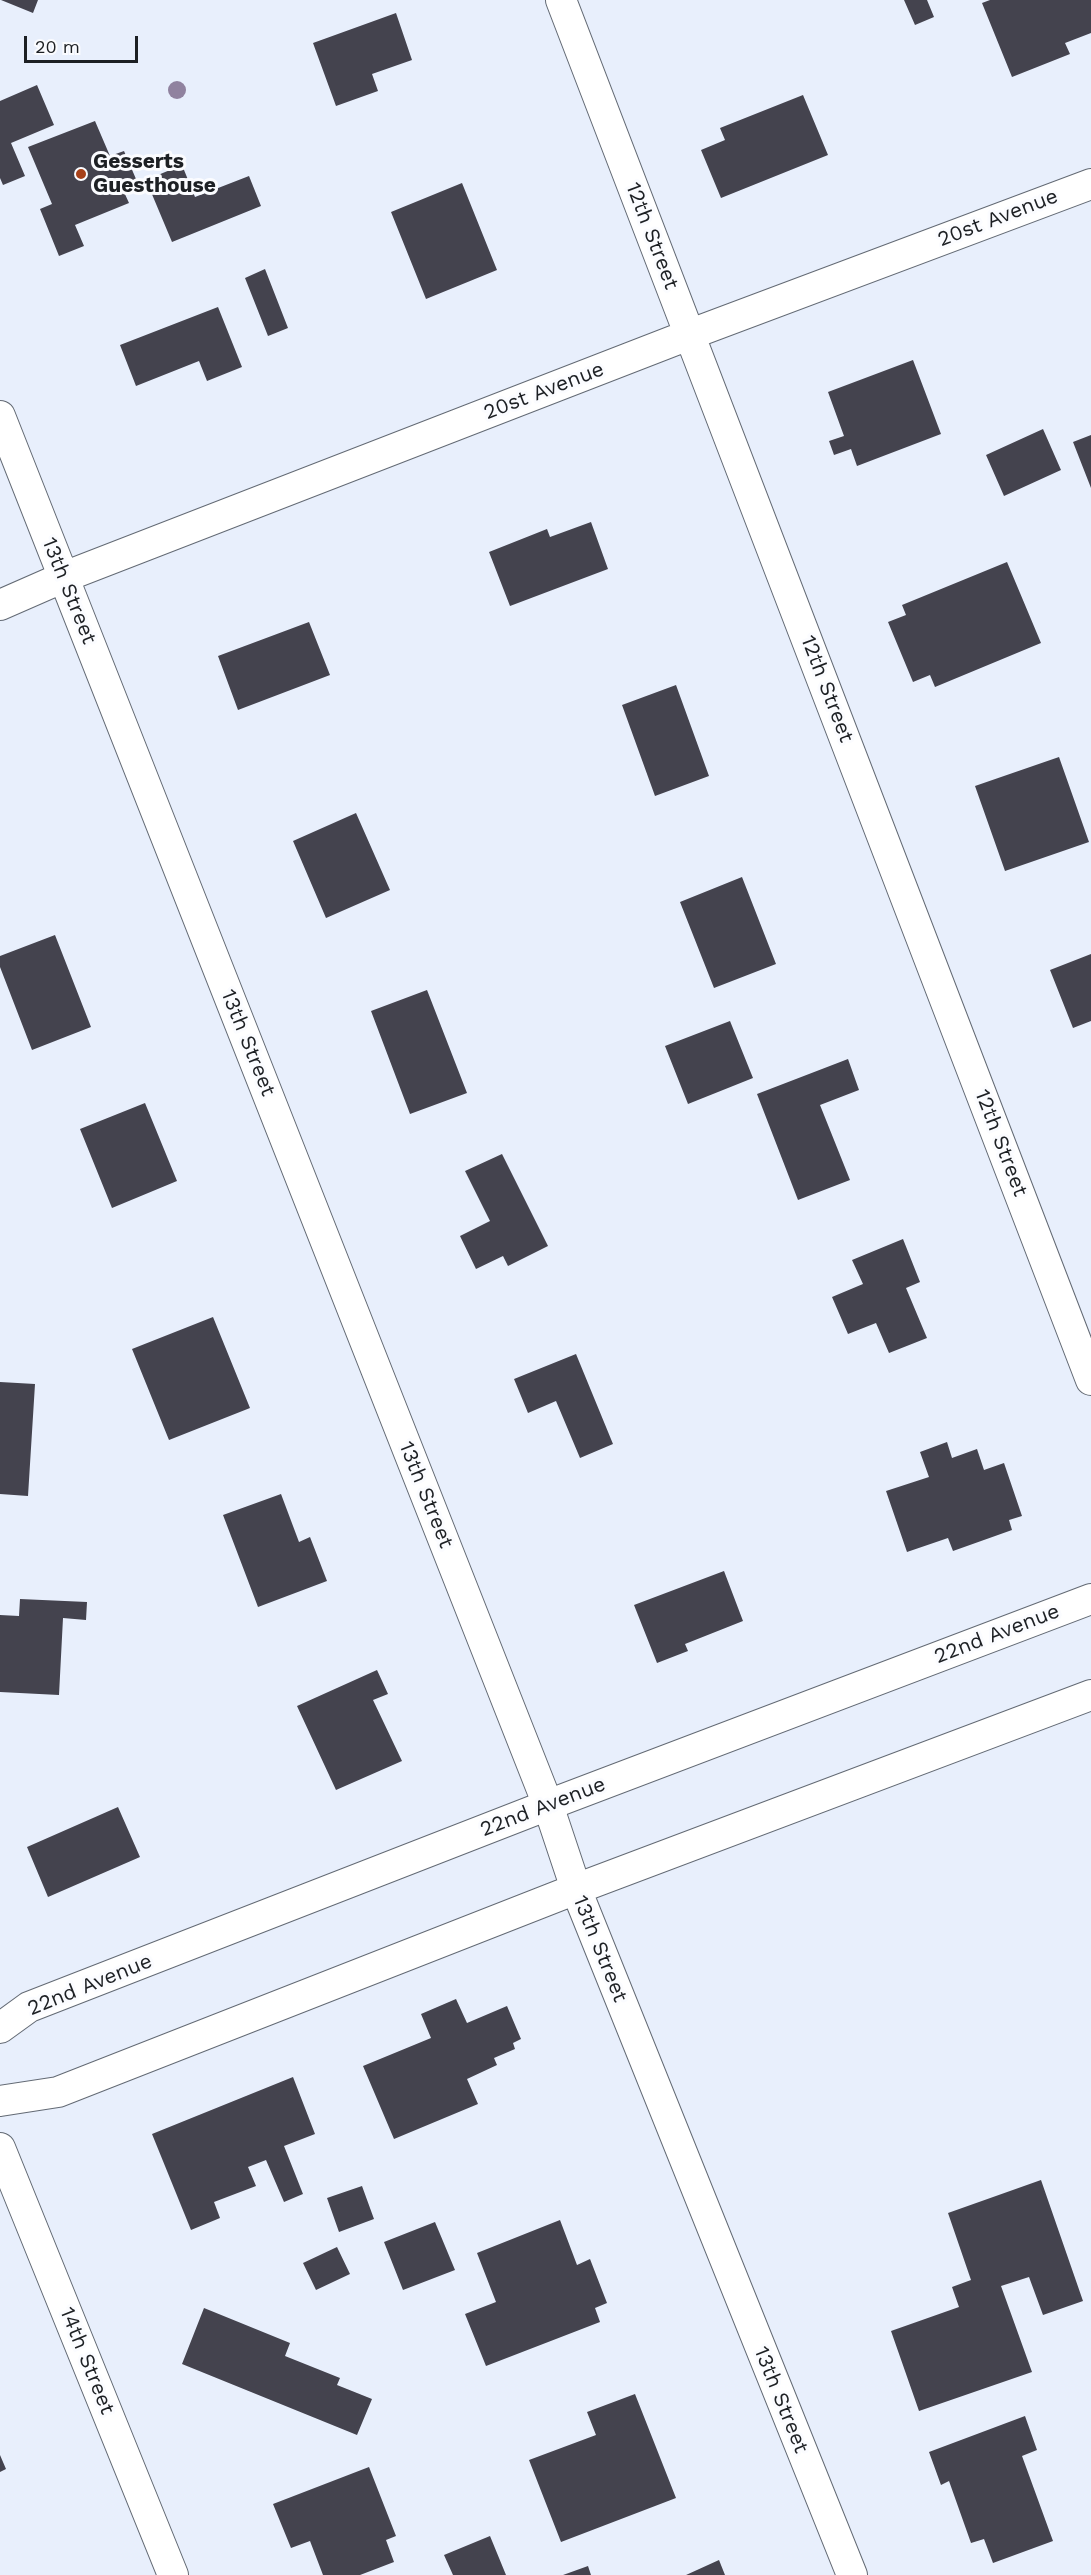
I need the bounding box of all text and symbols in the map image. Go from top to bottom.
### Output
scale bar [27,24,141,62]
text: 20 m [35,36,80,57]
place label: Gesserts Guesthouse [93,149,216,199]
marker: Gesserts Guesthouse [74,167,88,181]
street label: 12th Street [620,179,684,293]
street label: 20st Avenue [934,184,1062,252]
street label: 20st Avenue [480,357,608,425]
street label: 13th Street [36,534,102,648]
street label: 12th Street [795,632,859,746]
street label: 13th Street [215,986,281,1100]
street label: 12th Street [969,1086,1033,1200]
street label: 13th Street [393,1438,459,1552]
street label: 22nd Avenue [931,1599,1063,1669]
street label: 22nd Avenue [477,1772,609,1842]
street label: 13th Street [567,1892,633,2006]
street label: 22nd Avenue [24,1949,156,2021]
street label: 14th Street [54,2304,120,2418]
street label: 13th Street [748,2343,814,2457]

